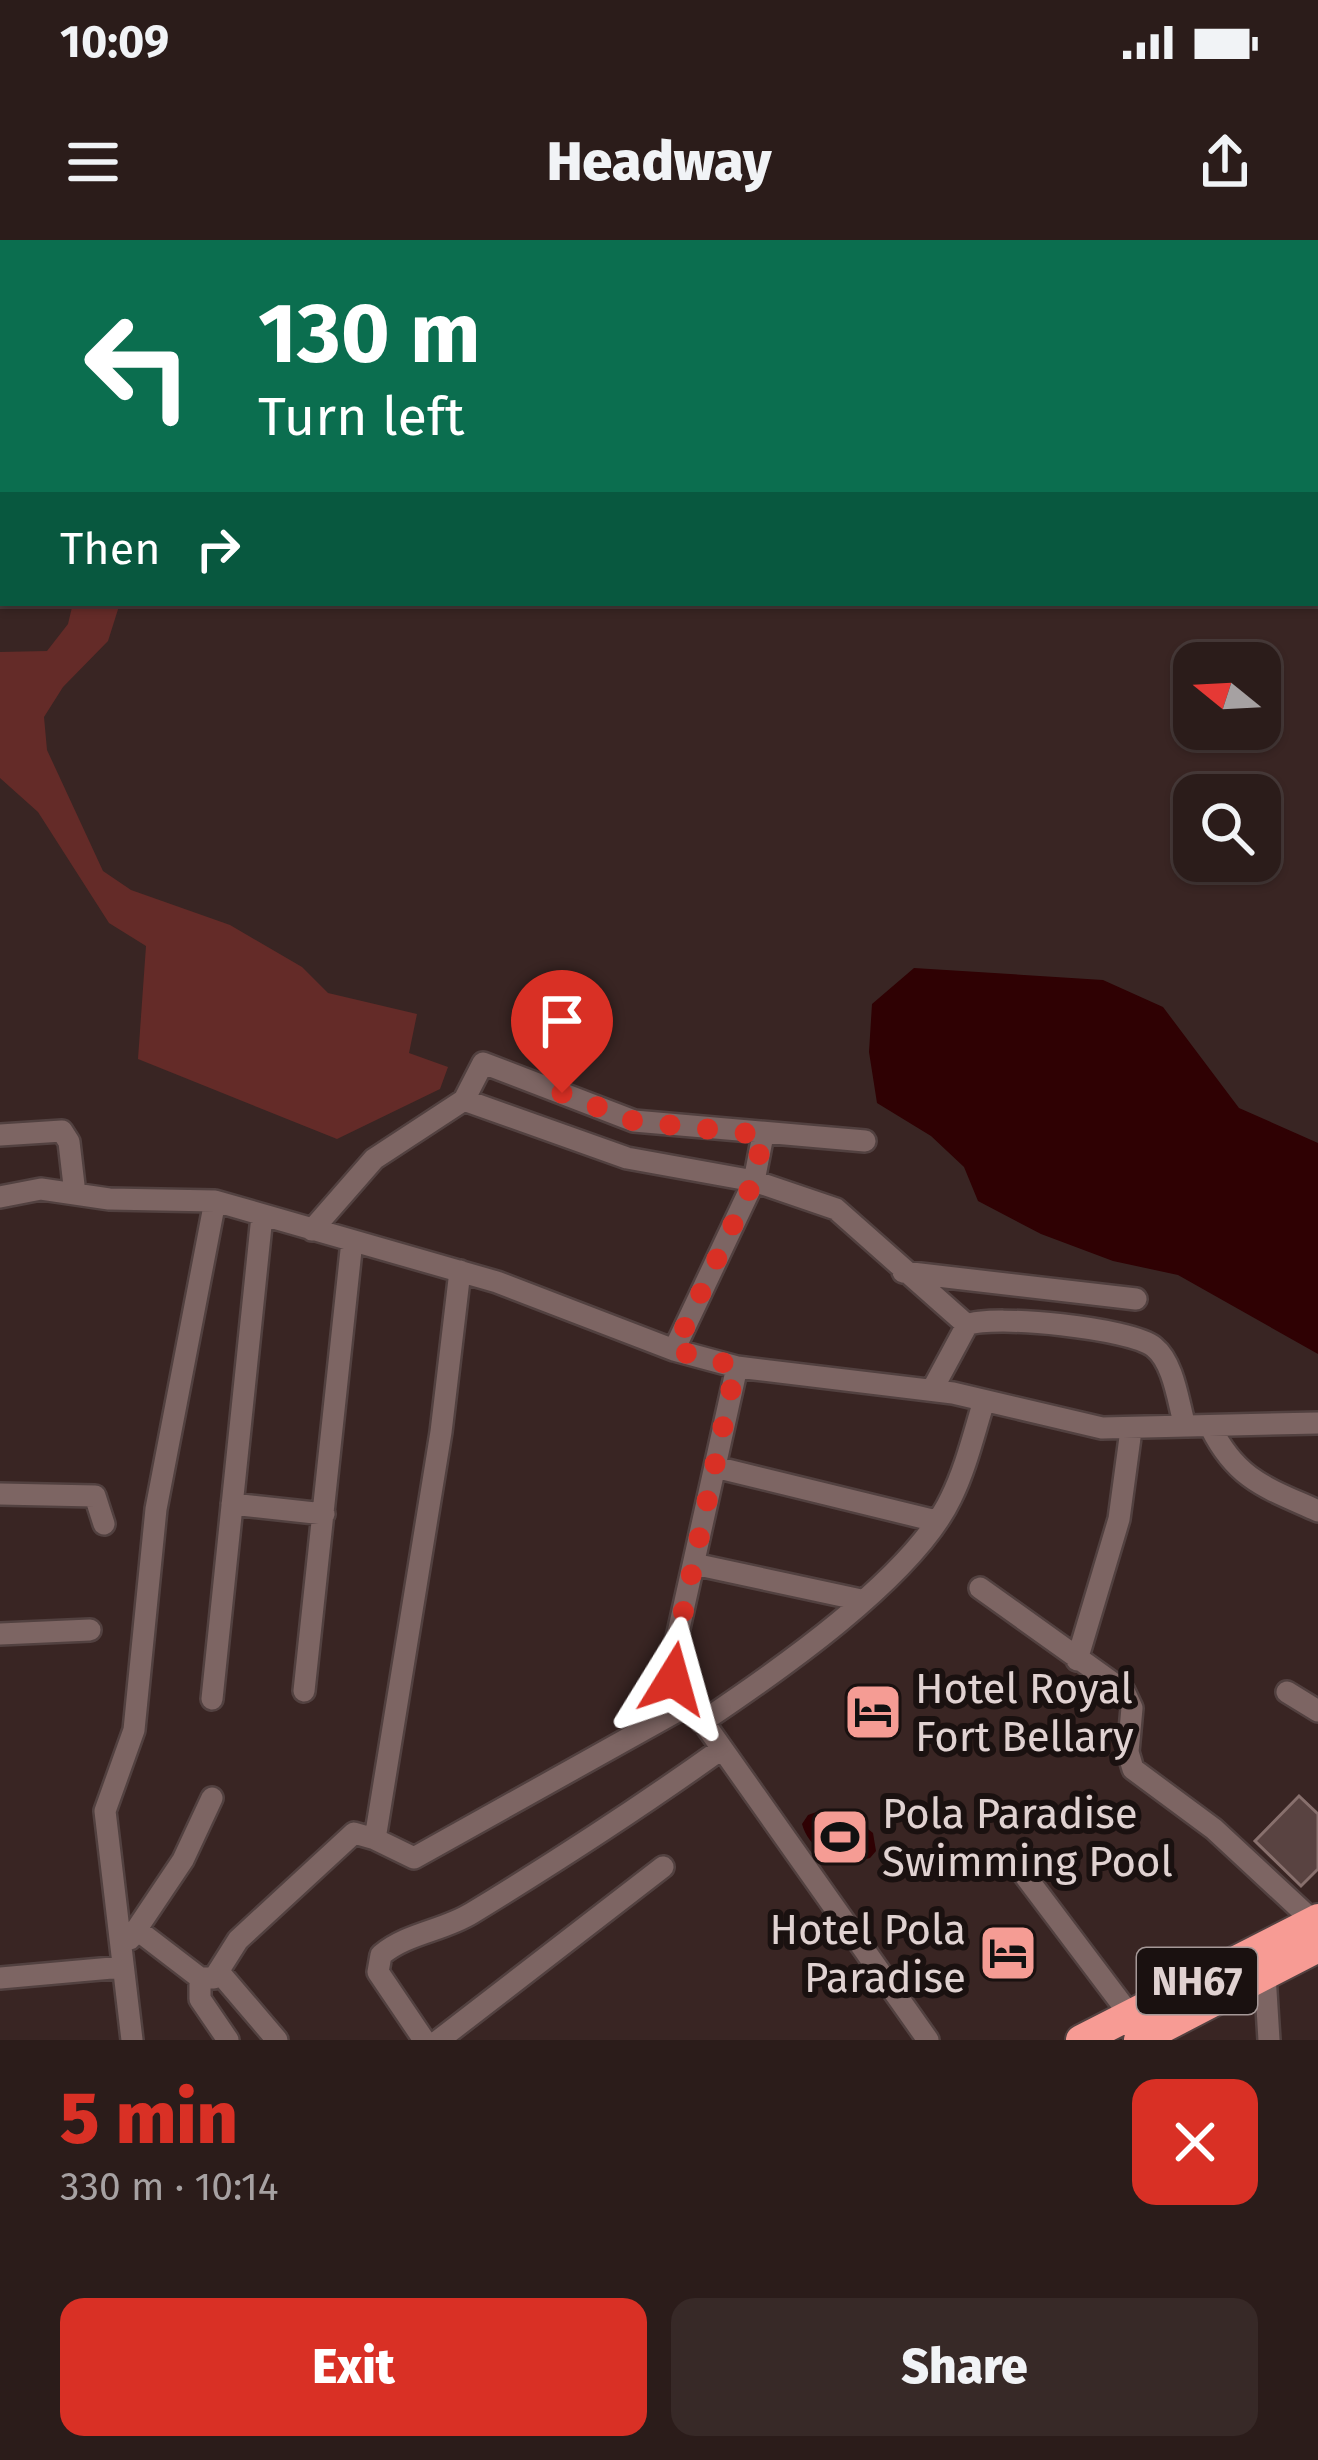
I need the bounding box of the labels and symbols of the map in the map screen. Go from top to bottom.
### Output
north arrow [1173,642,1281,750]
pin [511,970,613,1093]
position arrow [610,1616,736,1742]
place label: Hotel Royal Fort Bellary [915,1664,1134,1762]
hotel icon: Hotel Royal Fort Bellary [842,1681,904,1743]
place label: Pola Paradise Swimming Pool [882,1789,1173,1887]
sports icon: Pola Paradise Swimming Pool [809,1806,871,1868]
place label: Hotel Pola Paradise [769,1905,966,2003]
hotel icon: Hotel Pola Paradise [977,1922,1039,1984]
road number: NH67 [1137,1948,1257,2014]

